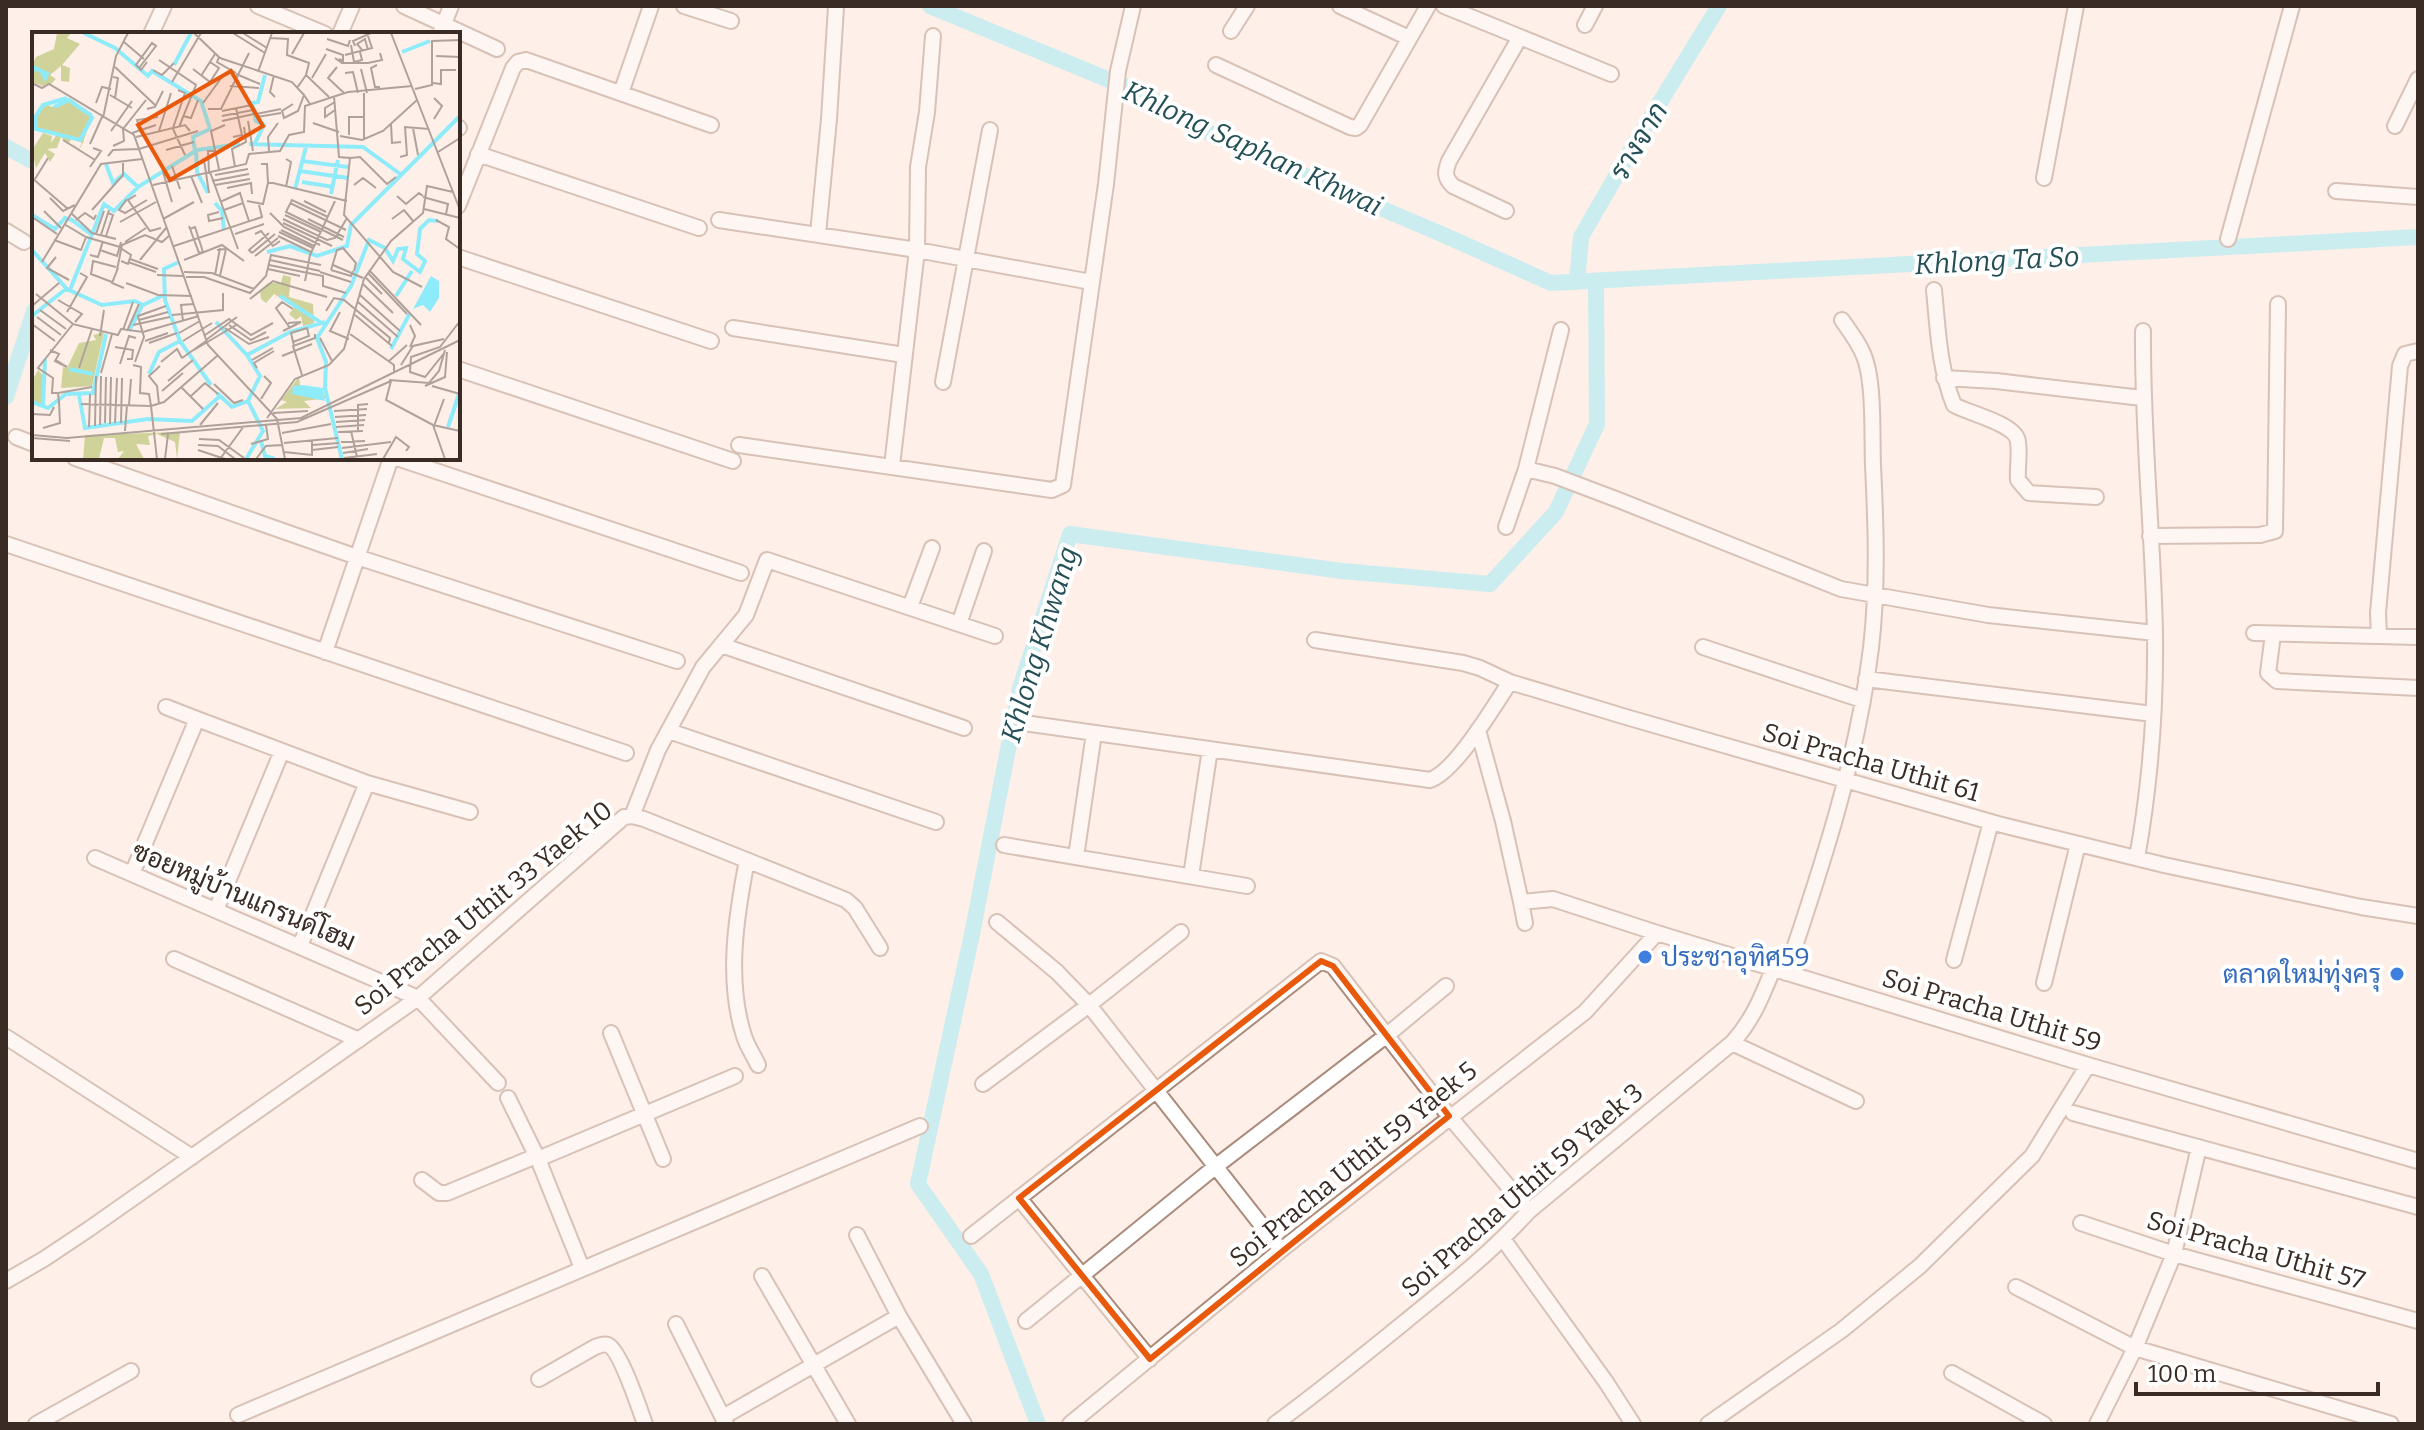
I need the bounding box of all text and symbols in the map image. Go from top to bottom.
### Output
inset map [32,32,460,460]
water label: Khlong Saphan Khwai [1118,74,1387,223]
water label: รางจาก [1602,96,1674,186]
water label: Khlong Ta So [1914,240,2080,281]
water label: Khlong Khwang [994,542,1085,746]
street label: Soi Pracha Uthit 61 [1759,717,1983,808]
street label: Soi Pracha Uthit 33 Yaek 10 [348,795,619,1022]
street label: ซอยหมู่บ้านแกรนด์โฮม [127,834,361,959]
place label: ประชาอุทิศ59 [1661,942,1810,975]
marker: ประชาอุทิศ59 [1636,948,1654,966]
place label: ตลาดใหม่ทุ่งครุ [2223,958,2381,992]
street label: Soi Pracha Uthit 59 [1879,962,2105,1059]
marker: ตลาดใหม่ทุ่งครุ [2388,965,2406,983]
street label: Soi Pracha Uthit 59 Yaek 5 [1223,1055,1483,1274]
street label: Soi Pracha Uthit 59 Yaek 3 [1395,1077,1650,1304]
street label: Soi Pracha Uthit 57 [2143,1205,2368,1296]
scale bar [2136,1346,2378,1396]
text: 100 m [2148,1360,2216,1388]

